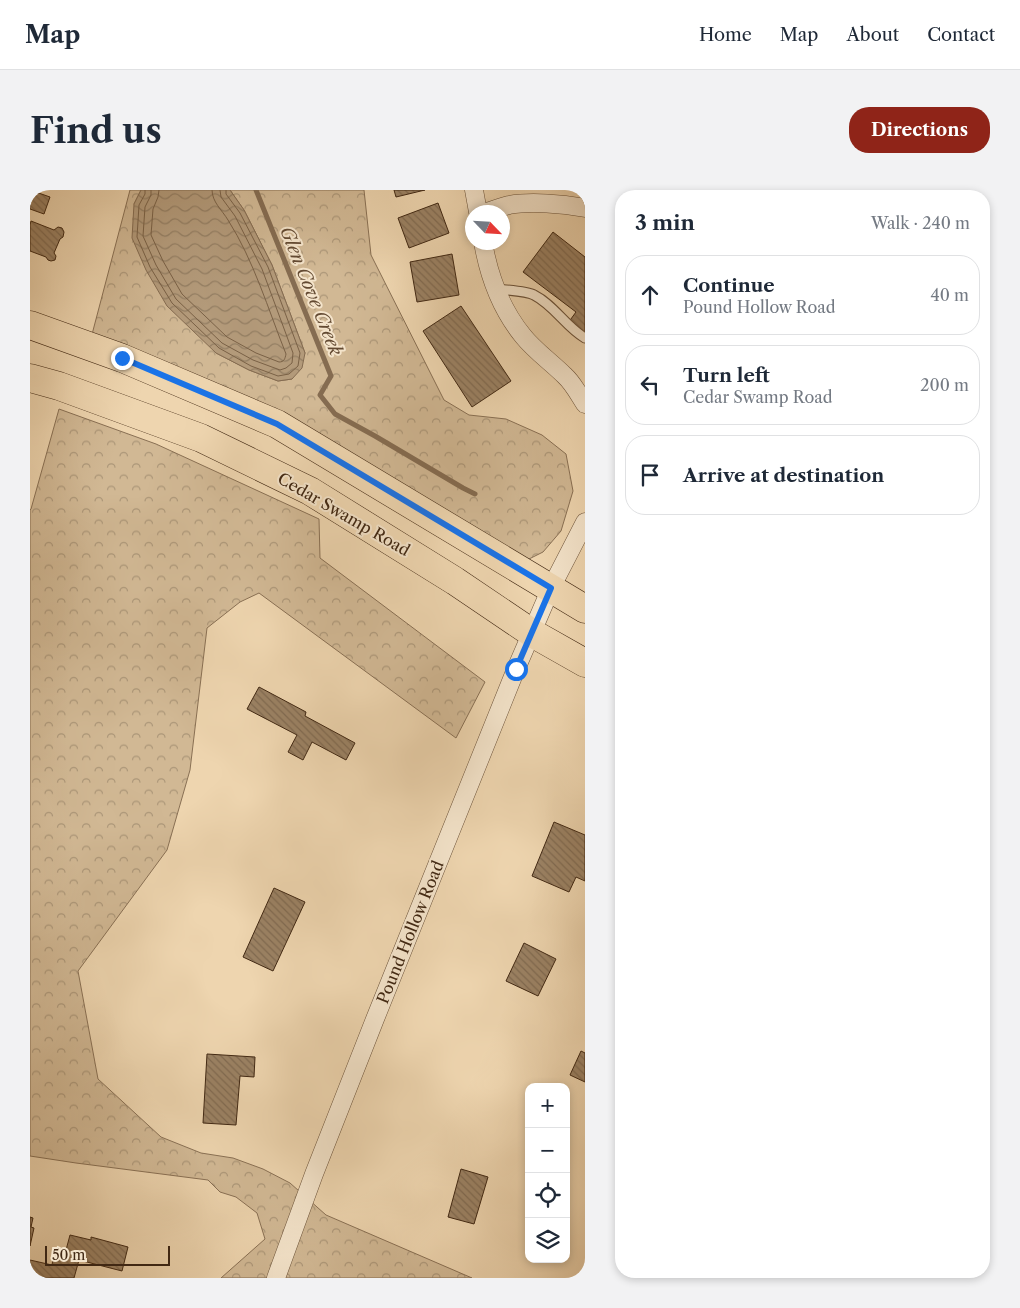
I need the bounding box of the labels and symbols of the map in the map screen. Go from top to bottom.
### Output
north arrow [465,205,510,250]
water label: Glen Cove Creek [275,223,347,360]
route end [111,347,134,370]
street label: Cedar Swamp Road [274,468,414,560]
route start [505,658,528,681]
street label: Pound Hollow Road [372,857,448,1006]
scale bar [45,1243,170,1266]

